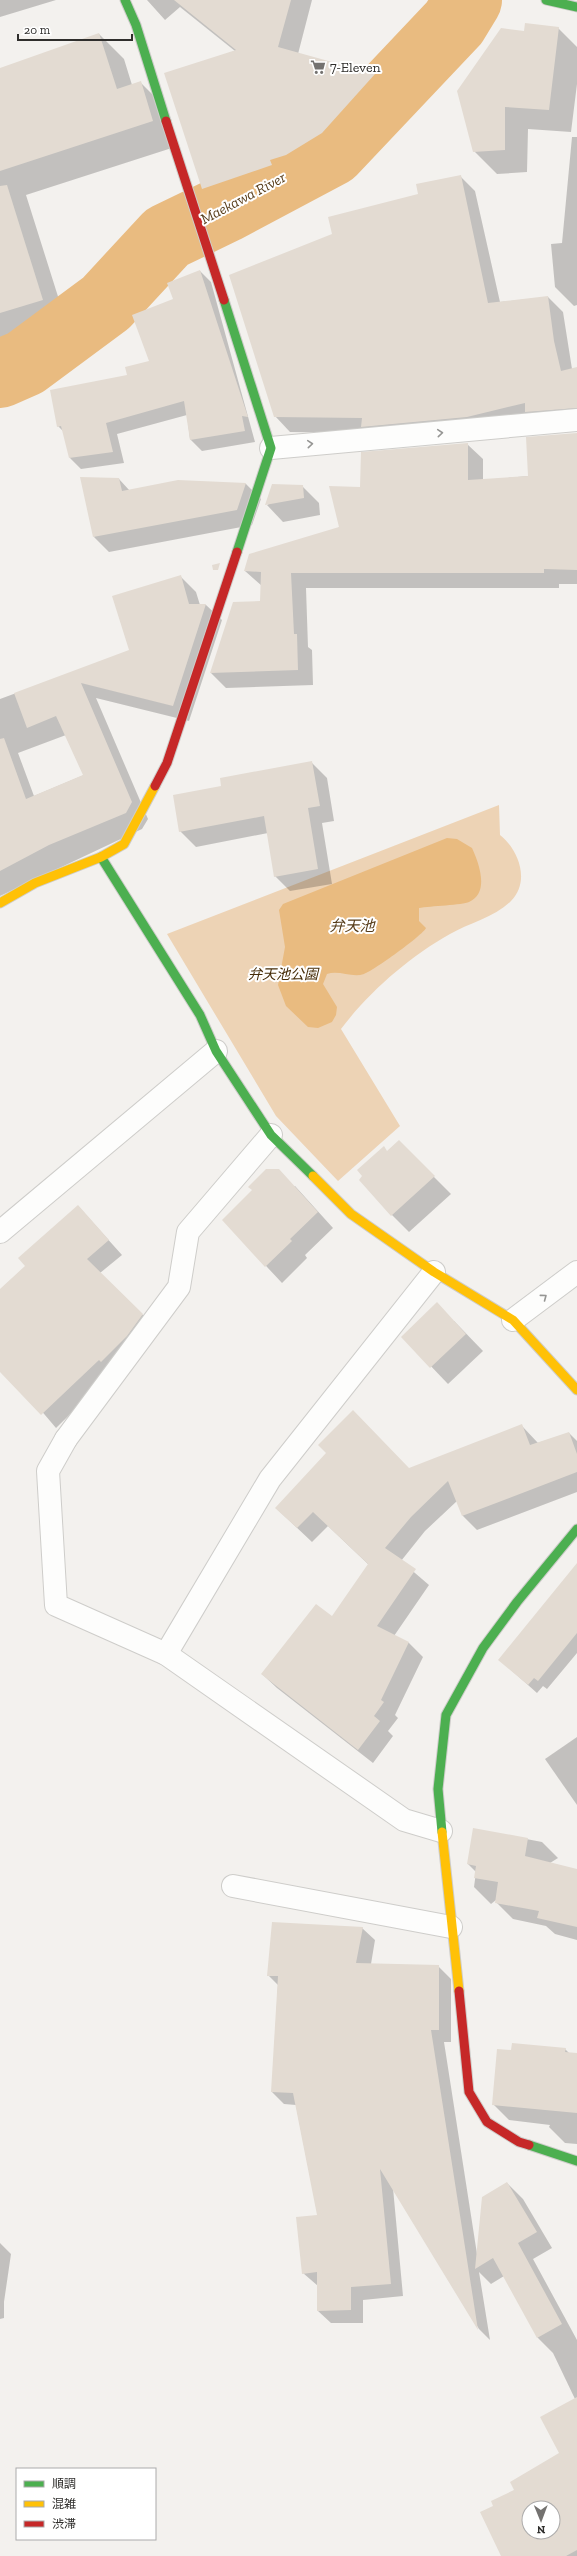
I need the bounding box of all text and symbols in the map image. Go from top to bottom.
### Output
scale bar [18,16,132,42]
text: 20 m [24,23,51,37]
supermarket icon: 7-Eleven [309,58,327,76]
place label: 7-Eleven [330,59,381,76]
water label: Maekawa River [197,168,289,228]
one-way arrow [437,428,443,437]
one-way arrow [307,440,313,449]
water label: 弁天池 [329,917,376,935]
park label: 弁天池公園 [248,966,320,983]
one-way arrow [539,1295,546,1302]
legend [16,2468,156,2540]
text: 順調 [52,2477,76,2491]
text: 混雑 [52,2497,76,2511]
north arrow [521,2500,561,2540]
text: 渋滞 [52,2517,76,2531]
text: N [536,2523,545,2536]

